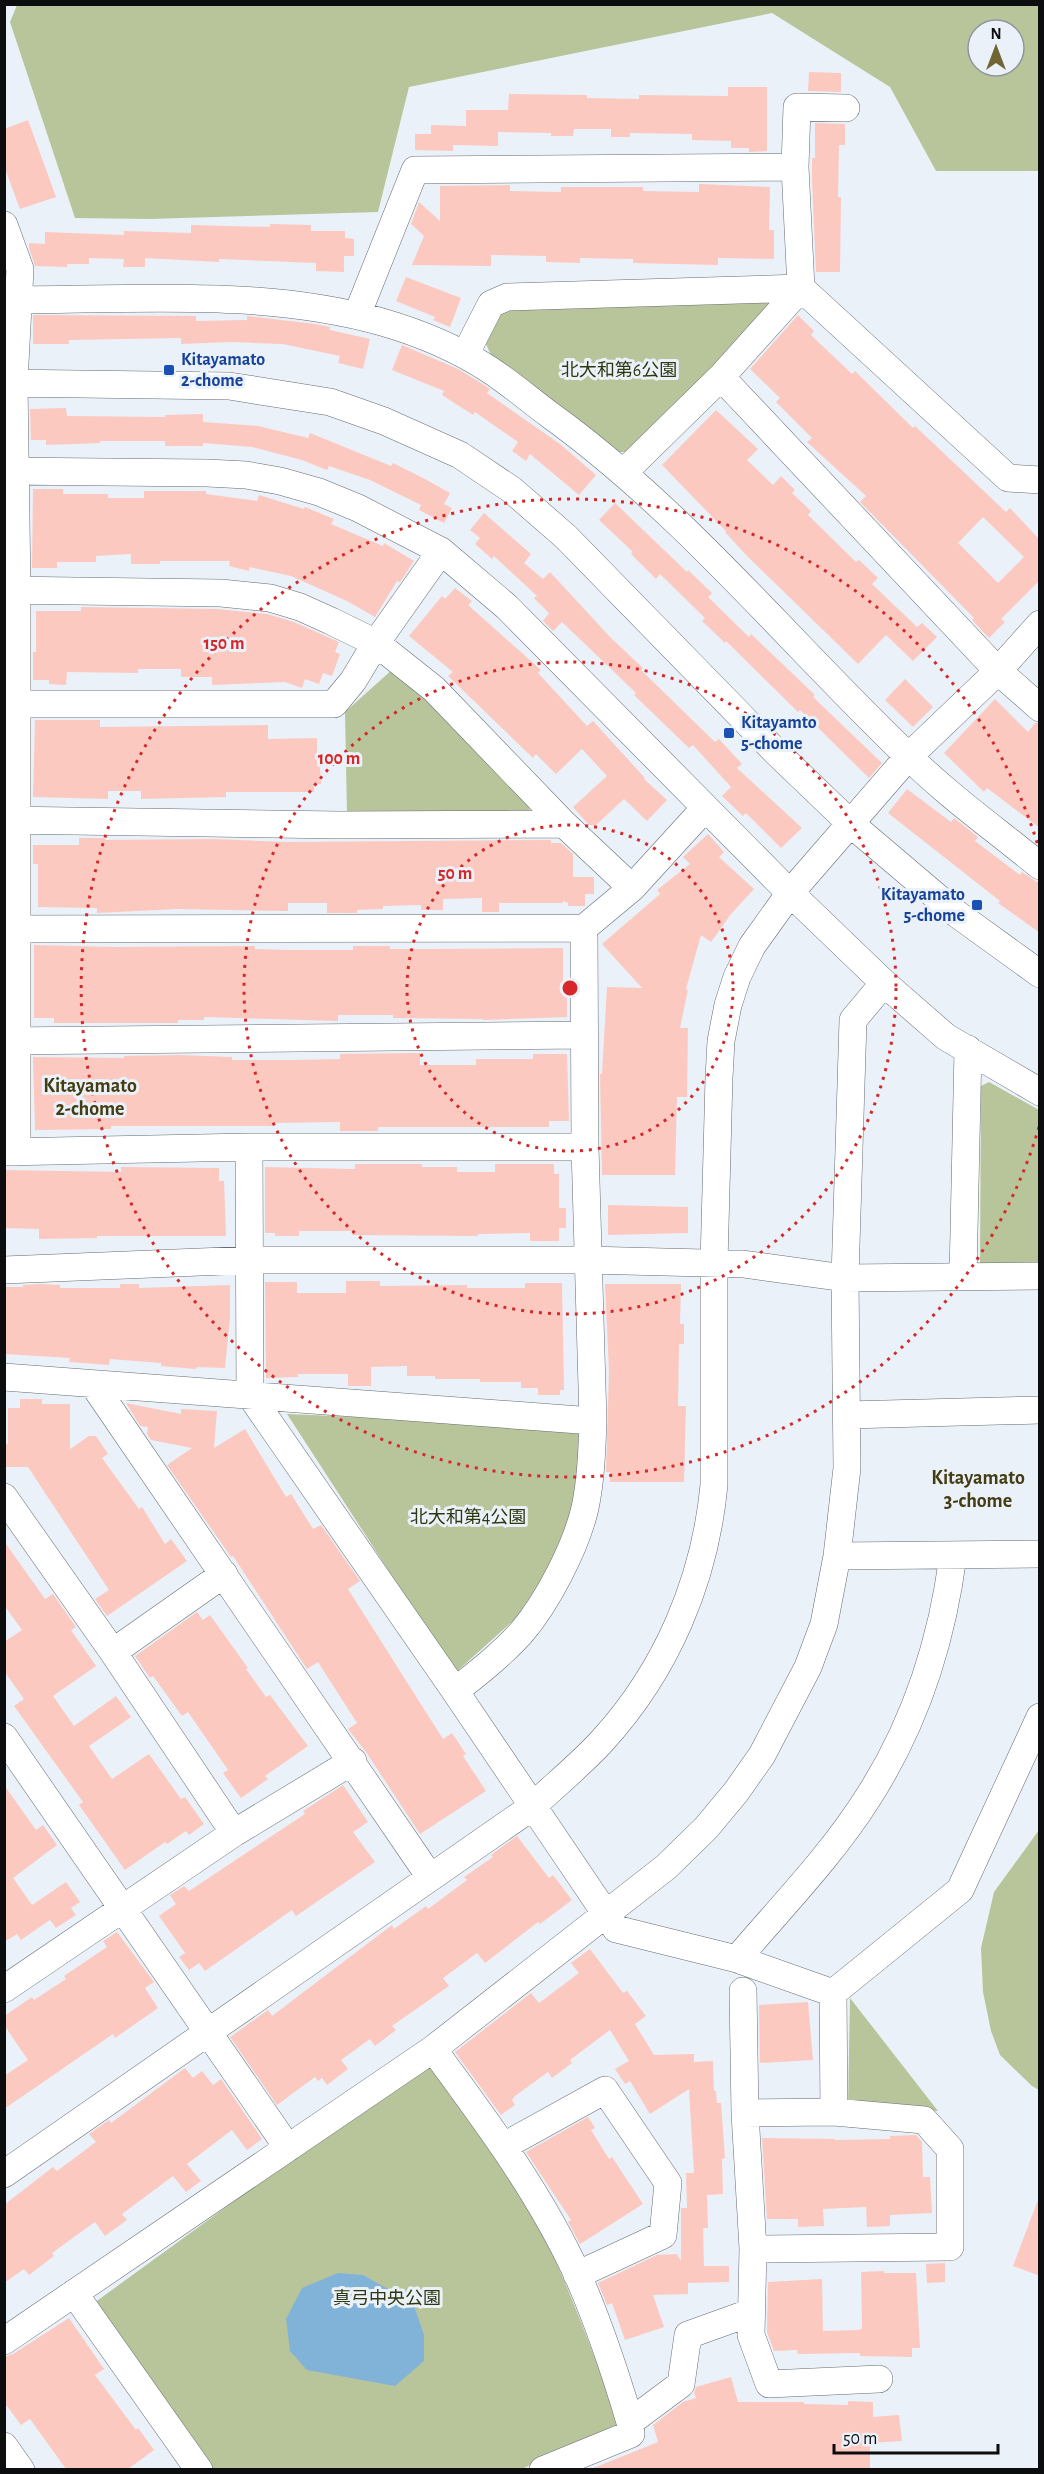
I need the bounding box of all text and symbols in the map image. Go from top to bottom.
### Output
north arrow [966,18,1026,78]
text: N [990,26,1002,42]
place label: Kitayamato 2-chome [181,351,265,390]
park label: 北大和第6公園 [561,360,677,380]
marker: Kitayamato 2-chome [162,363,176,377]
text: 150 m [204,635,244,653]
place label: Kitayamto 5-chome [741,714,817,753]
marker: Kitayamto 5-chome [722,726,736,740]
text: 100 m [318,750,360,768]
text: 50 m [438,865,472,883]
place label: Kitayamato 5-chome [881,886,965,925]
marker: Kitayamato 5-chome [970,898,984,912]
centre of rings [560,978,580,998]
district label: Kitayamato 2-chome [43,1076,137,1119]
district label: Kitayamato 3-chome [931,1468,1025,1511]
park label: 北大和第4公園 [410,1507,526,1527]
park label: 真弓中央公園 [333,2289,441,2308]
scale bar [834,2417,998,2455]
text: 50 m [843,2430,877,2448]

